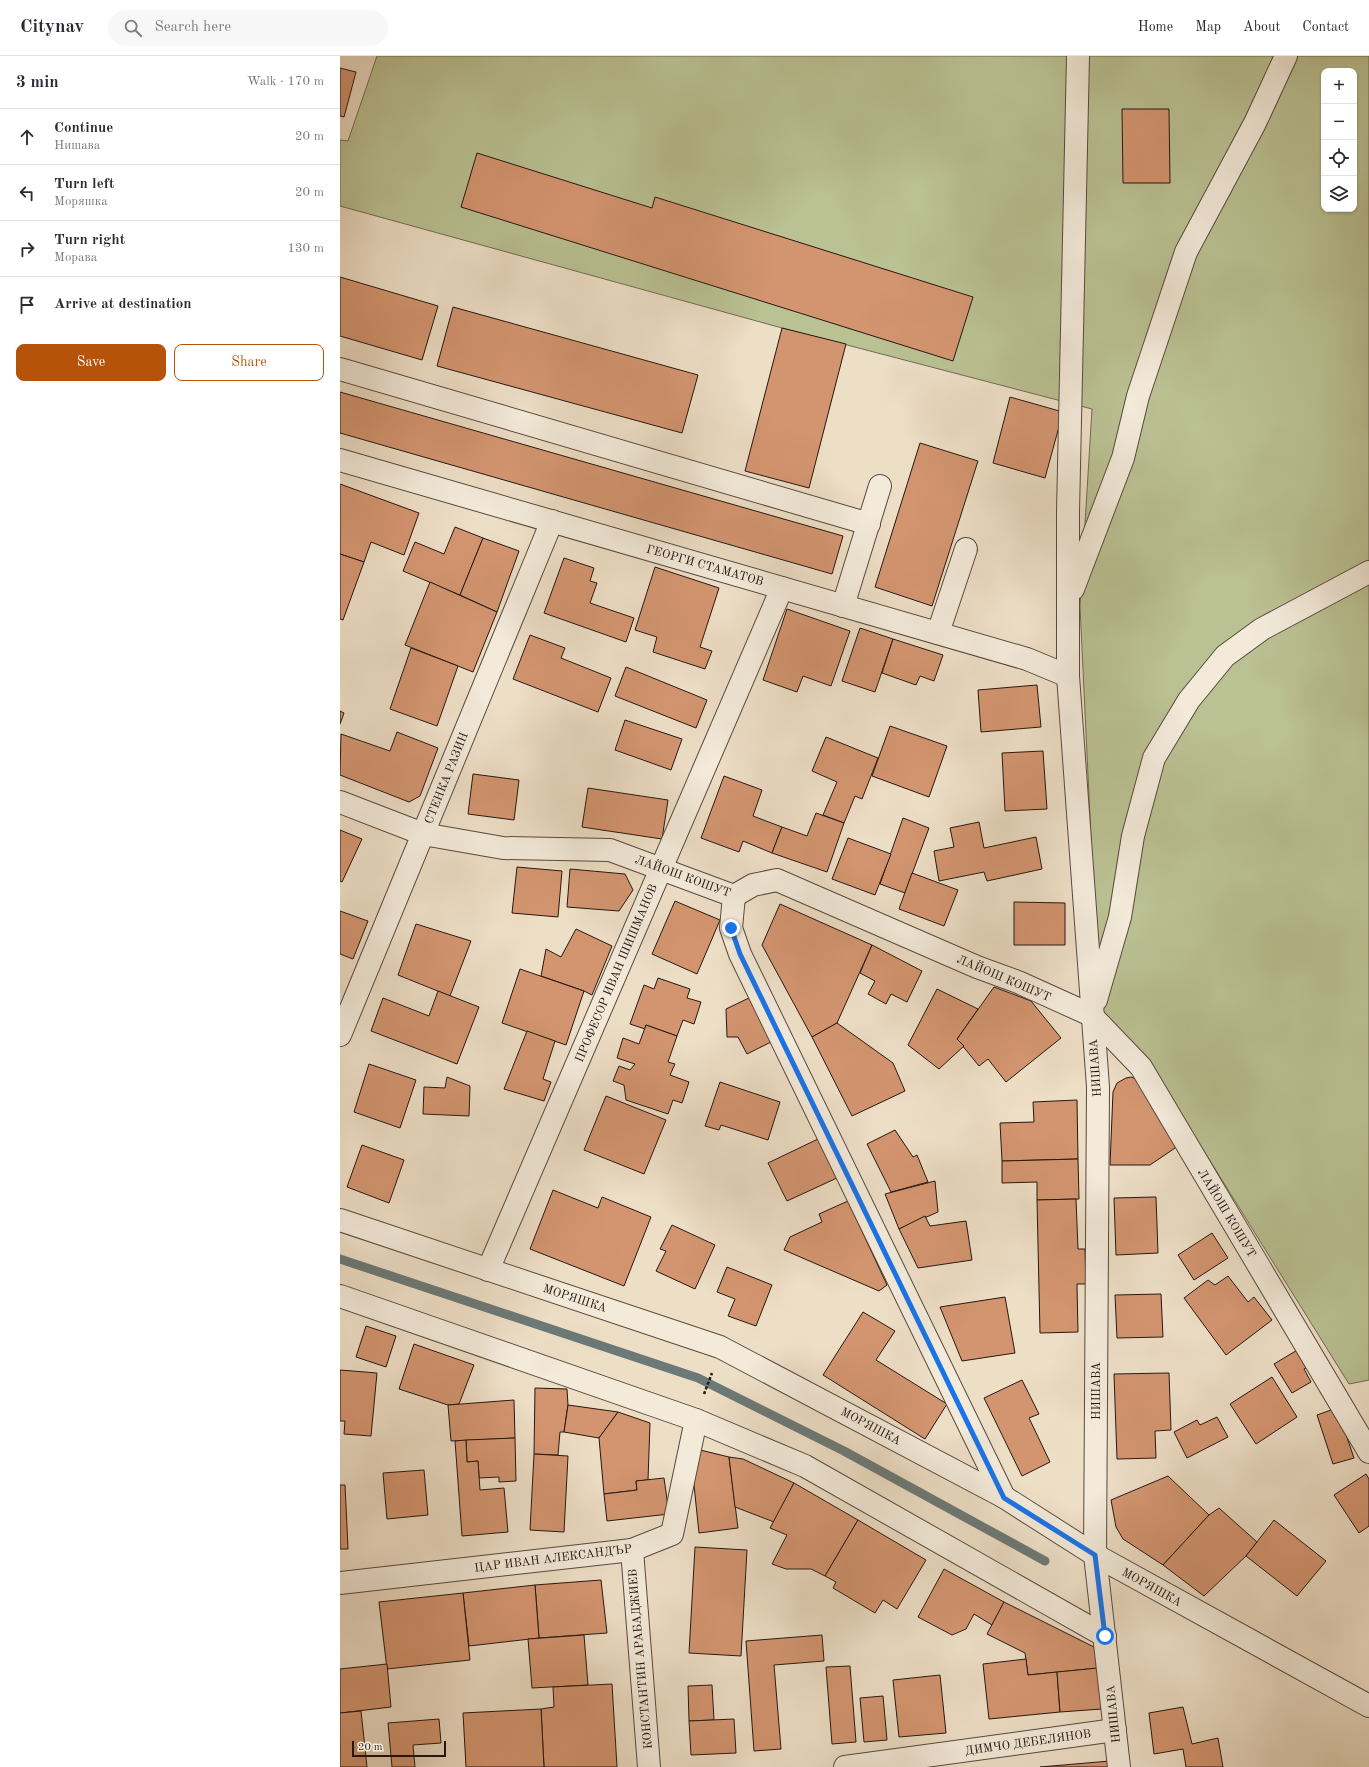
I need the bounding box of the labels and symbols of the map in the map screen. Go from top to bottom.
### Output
street label: ГЕОРГИ СТАМАТОВ [645,543,765,588]
street label: СТЕНКА РАЗИН [423,731,471,826]
street label: ЛАЙОШ КОШУТ [633,851,733,900]
street label: ПРОФЕСОР ИВАН ШИШМАНОВ [574,882,660,1064]
route end [722,919,740,937]
street label: ЛАЙОШ КОШУТ [955,951,1054,1004]
street label: НИШАВА [1088,1039,1104,1097]
street label: ЛАЙОШ КОШУТ [1195,1166,1260,1260]
street label: МОРЯШКА [541,1283,608,1315]
street label: НИШАВА [1091,1362,1103,1420]
street label: МОРЯШКА [838,1406,903,1448]
street label: ЦАР ИВАН АЛЕКСАНДЪР [474,1543,633,1575]
street label: МОРЯШКА [1120,1567,1183,1609]
street label: КОНСТАНТИН АРАБАДЖИЕВ [627,1568,655,1750]
route start [1096,1627,1114,1645]
street label: НИШАВА [1105,1684,1123,1743]
street label: ДИМЧО ДЕБЕЛЯНОВ [964,1728,1092,1758]
scale bar [352,1739,446,1758]

